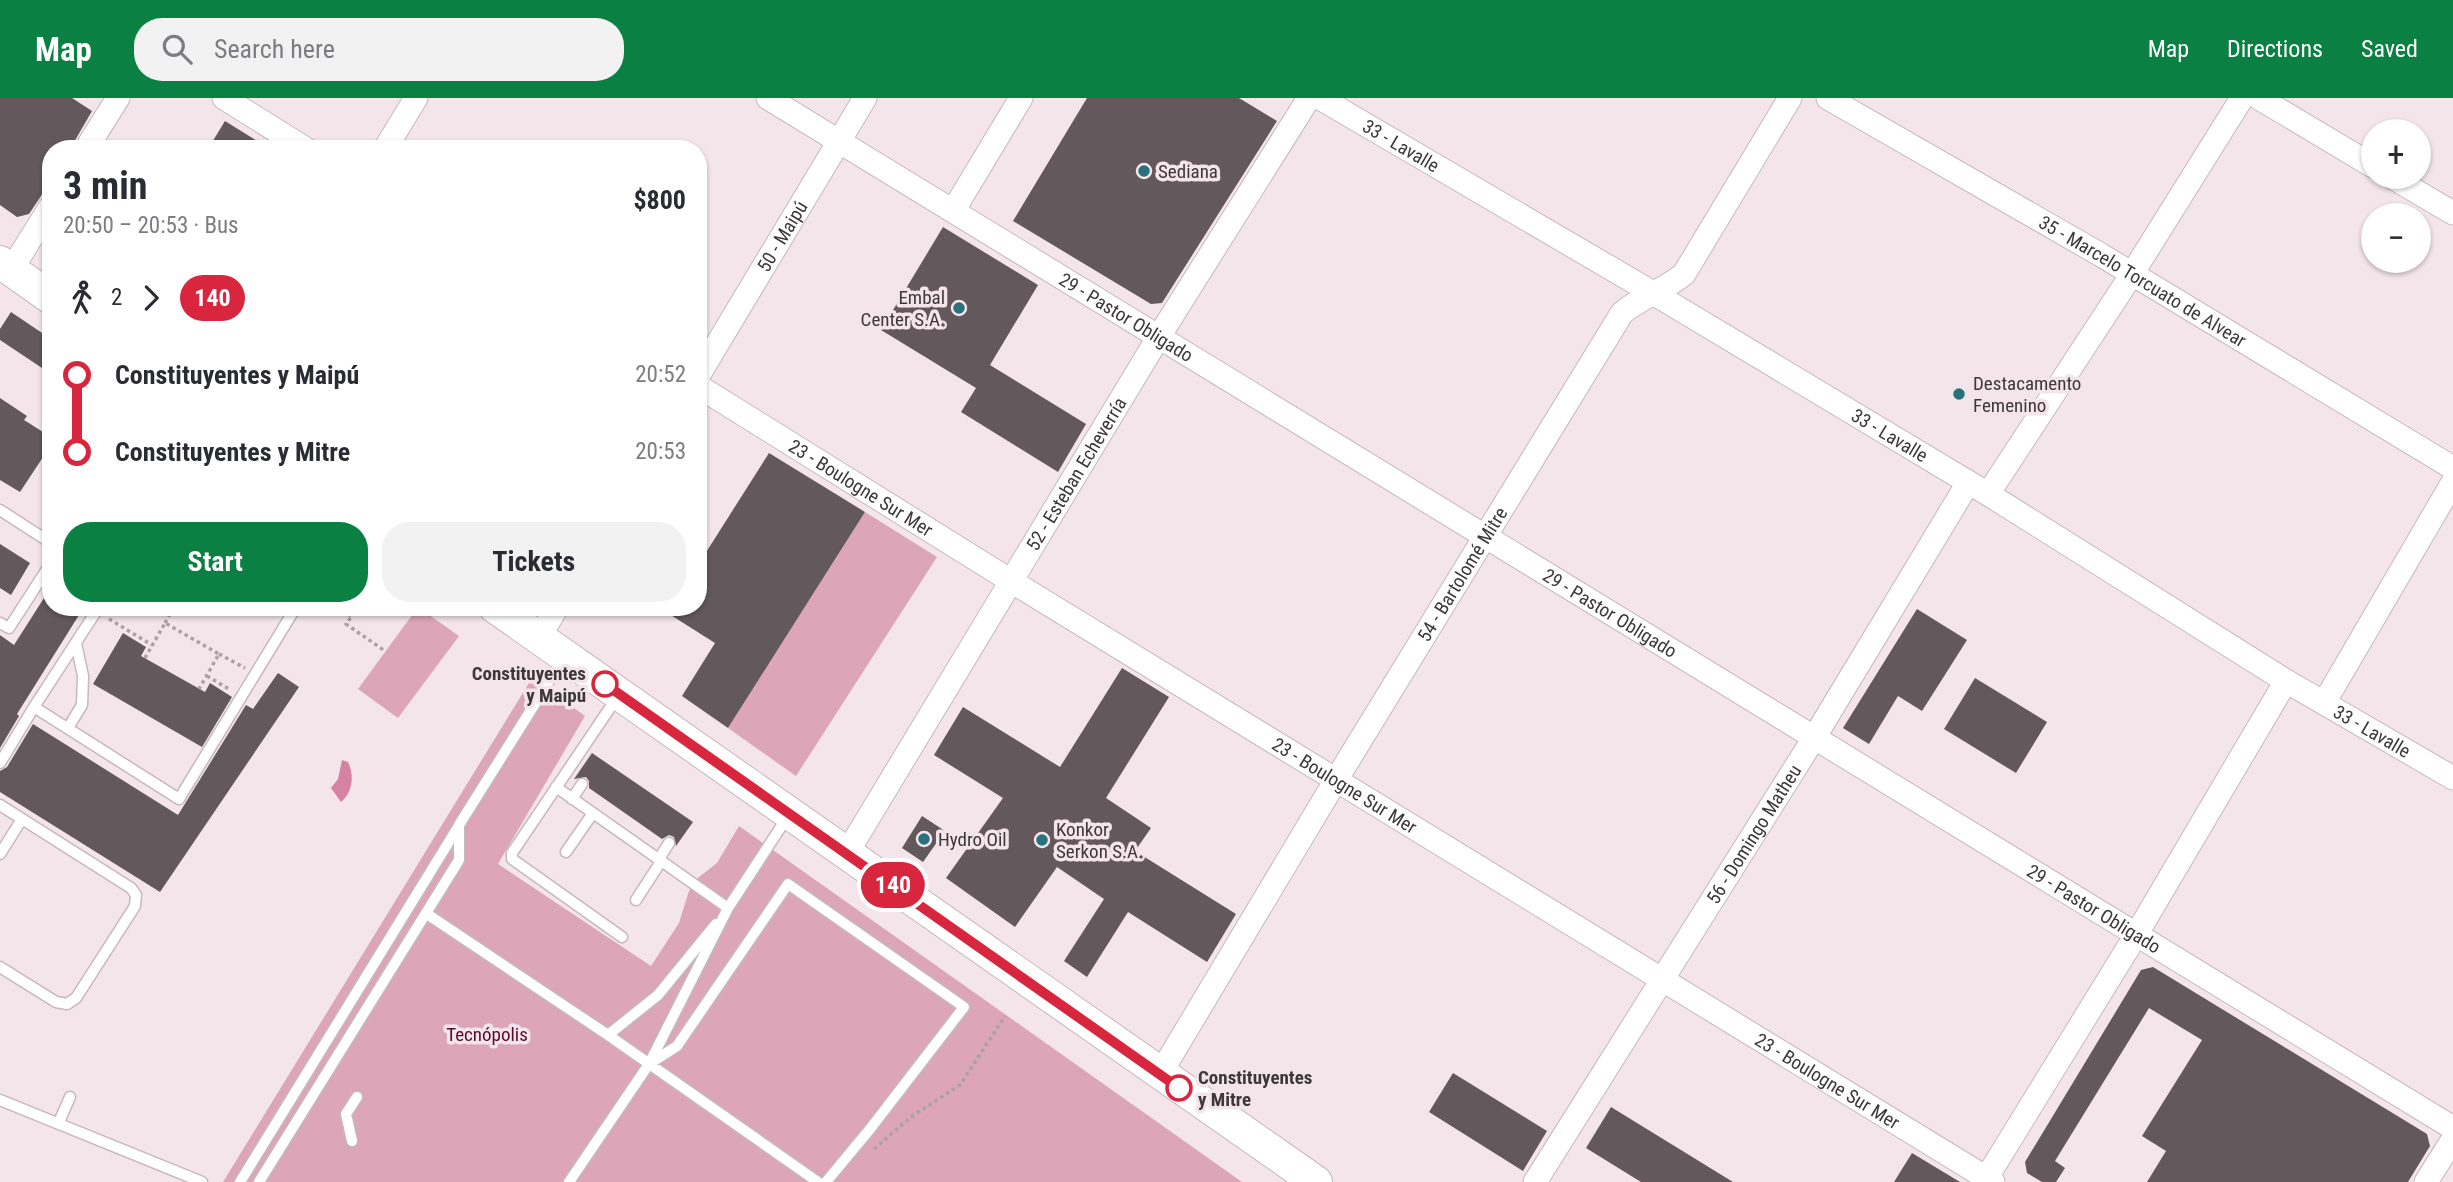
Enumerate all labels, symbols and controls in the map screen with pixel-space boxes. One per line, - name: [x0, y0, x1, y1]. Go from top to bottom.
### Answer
- search box: [134, 18, 624, 81]
- text: Map: [35, 30, 92, 69]
- icon: search: [158, 30, 196, 68]
- text: Search here: [214, 34, 335, 64]
- text: Map: [2148, 35, 2189, 63]
- text: Directions: [2227, 35, 2323, 63]
- text: Saved: [2361, 35, 2418, 63]
- street label: 33 - Lavalle: [1358, 115, 1443, 177]
- map controls: [2361, 119, 2431, 273]
- button: +: [2361, 119, 2431, 189]
- place label: Sediana: [1158, 160, 1218, 183]
- marker: Sediana: [1136, 163, 1152, 179]
- text: 3 min: [63, 164, 147, 208]
- text: $800: [633, 185, 686, 215]
- street label: 50 - Maipú: [752, 197, 812, 276]
- button: −: [2361, 203, 2431, 273]
- street label: 35 - Marcelo Torcuato de Alvear: [2035, 211, 2250, 352]
- text: 20:50 – 20:53 · Bus: [63, 212, 239, 239]
- street label: 29 - Pastor Obligado: [1055, 268, 1197, 367]
- icon: walk: [63, 279, 101, 317]
- icon: forward: [132, 279, 170, 317]
- text: 2: [111, 284, 122, 311]
- text: 140: [194, 284, 231, 312]
- place label: Embal Center S.A.: [861, 286, 945, 331]
- marker: Embal Center S.A.: [951, 300, 967, 316]
- text: Constituyentes y Maipú: [115, 360, 359, 390]
- text: 20:52: [635, 361, 686, 388]
- place label: Destacamento Femenino: [1973, 372, 2081, 417]
- marker: Destacamento Femenino: [1951, 386, 1967, 402]
- street label: 52 - Esteban Echeverría: [1021, 393, 1132, 555]
- street label: 33 - Lavalle: [1847, 404, 1932, 467]
- street label: 23 - Boulogne Sur Mer: [784, 434, 937, 542]
- text: Constituyentes y Mitre: [115, 437, 350, 467]
- text: 20:53: [635, 438, 686, 465]
- street label: 54 - Bartolomé Mitre: [1413, 503, 1512, 646]
- button: Start: [63, 522, 368, 602]
- button: Tickets: [382, 522, 686, 602]
- street label: 29 - Pastor Obligado: [1539, 564, 1681, 663]
- place label: Constituyentes y Maipú: [472, 662, 586, 707]
- marker: Constituyentes y Maipú: [592, 671, 618, 697]
- street label: 33 - Lavalle: [2329, 700, 2415, 763]
- street label: 23 - Boulogne Sur Mer: [1268, 733, 1421, 839]
- street label: 56 - Domingo Matheu: [1702, 760, 1806, 908]
- place label: Konkor Serkon S.A.: [1056, 818, 1143, 863]
- place label: Hydro Oil: [938, 828, 1007, 851]
- marker: Hydro Oil: [916, 831, 932, 847]
- marker: Konkor Serkon S.A.: [1034, 832, 1050, 848]
- street label: 29 - Pastor Obligado: [2023, 859, 2165, 959]
- line badge: 140: [853, 862, 933, 908]
- text: 140: [875, 871, 911, 899]
- park label: Tecnópolis: [446, 1023, 528, 1046]
- street label: 23 - Boulogne Sur Mer: [1751, 1028, 1904, 1134]
- place label: Constituyentes y Mitre: [1198, 1066, 1312, 1111]
- marker: Constituyentes y Mitre: [1166, 1075, 1192, 1101]

